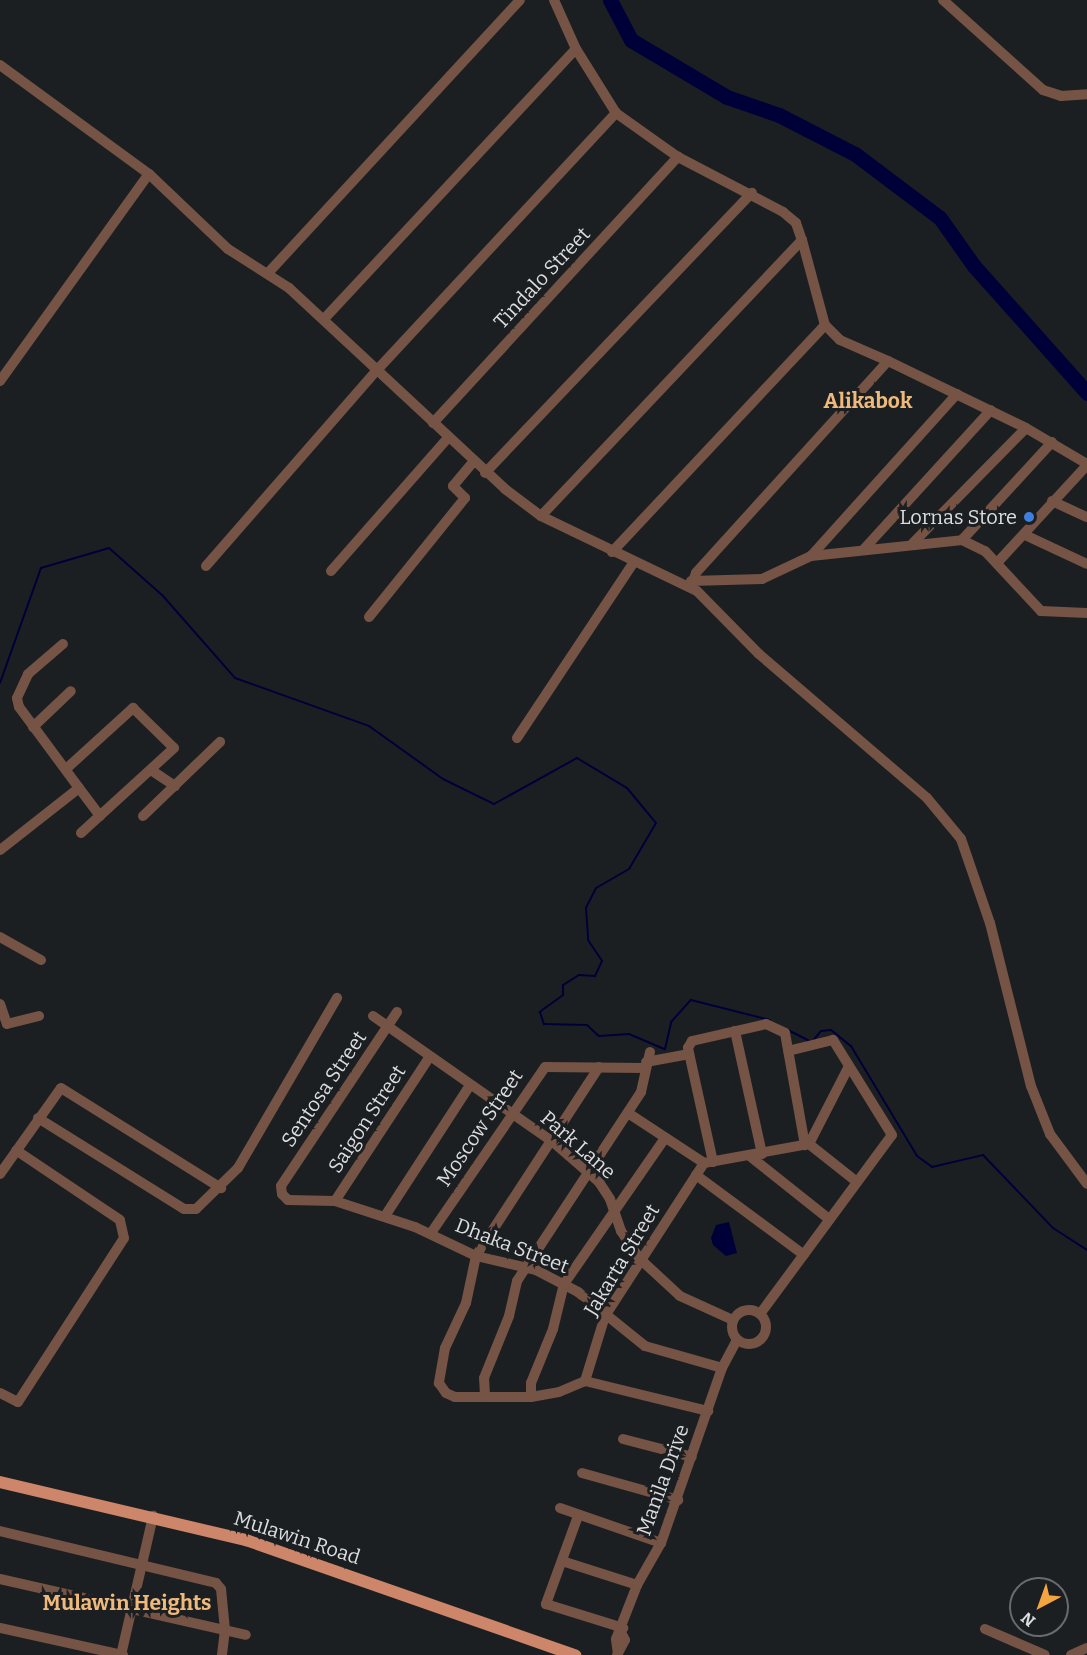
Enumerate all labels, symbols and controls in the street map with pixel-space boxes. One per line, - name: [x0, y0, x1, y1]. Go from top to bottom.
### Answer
- street label: Tindalo Street: [489, 222, 595, 334]
- district label: Alikabok: [824, 388, 912, 414]
- place label: Lornas Store: [899, 505, 1017, 529]
- marker: Lornas Store: [1022, 510, 1036, 524]
- street label: Sentosa Street: [276, 1026, 372, 1152]
- street label: Saigon Street: [323, 1060, 411, 1178]
- street label: Moscow Street: [432, 1065, 528, 1191]
- street label: Park Lane: [536, 1106, 620, 1184]
- street label: Jakarta Street: [579, 1200, 665, 1320]
- street label: Dhaka Street: [452, 1213, 572, 1279]
- street label: Manila Drive: [632, 1421, 694, 1539]
- street label: Mulawin Road: [231, 1506, 363, 1570]
- north arrow: [1009, 1577, 1069, 1637]
- district label: Mulawin Heights: [43, 1590, 211, 1616]
- text: N: [1017, 1608, 1039, 1631]

